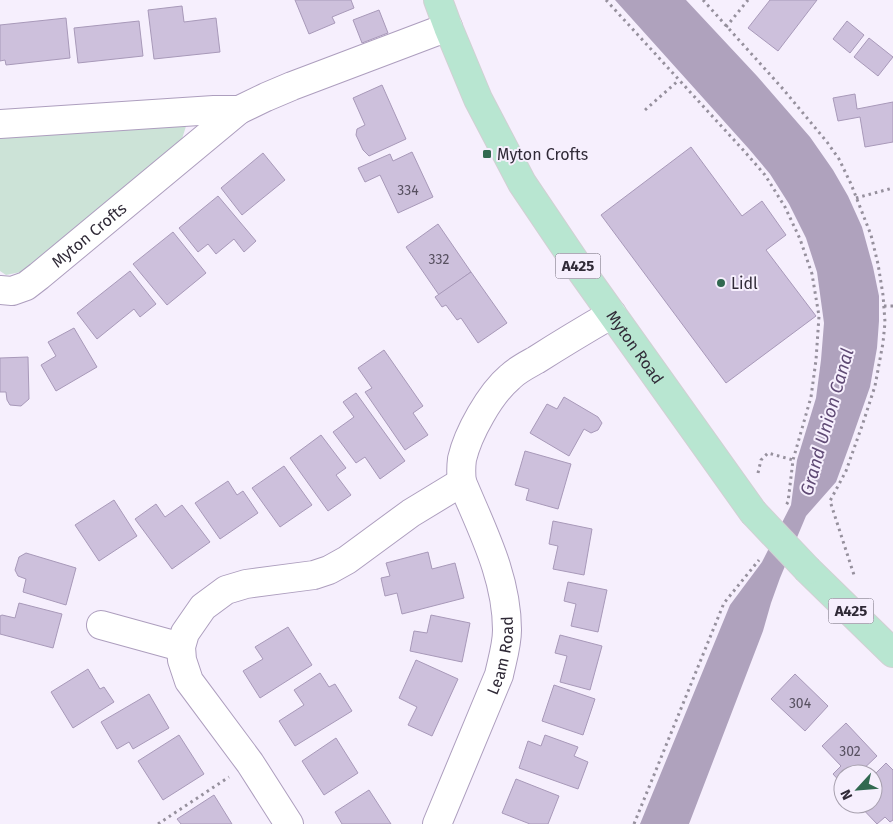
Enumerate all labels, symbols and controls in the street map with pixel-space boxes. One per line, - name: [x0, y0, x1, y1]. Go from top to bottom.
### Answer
- place label: Myton Crofts: [497, 145, 588, 164]
- marker: Myton Crofts: [481, 148, 493, 160]
- house number: 334: [397, 182, 419, 199]
- street label: Myton Crofts: [48, 199, 130, 272]
- house number: 332: [429, 251, 449, 268]
- road number: A425: [556, 254, 600, 278]
- place label: Lidl: [731, 274, 758, 293]
- marker: Lidl: [715, 277, 727, 289]
- street label: Myton Road: [602, 307, 668, 388]
- water label: Grand Union Canal: [795, 346, 859, 498]
- road number: A425: [828, 598, 874, 624]
- street label: Leam Road: [483, 616, 517, 698]
- house number: 304: [789, 695, 812, 712]
- house number: 302: [839, 743, 861, 760]
- north arrow: [833, 764, 883, 814]
- text: N: [837, 787, 856, 802]

